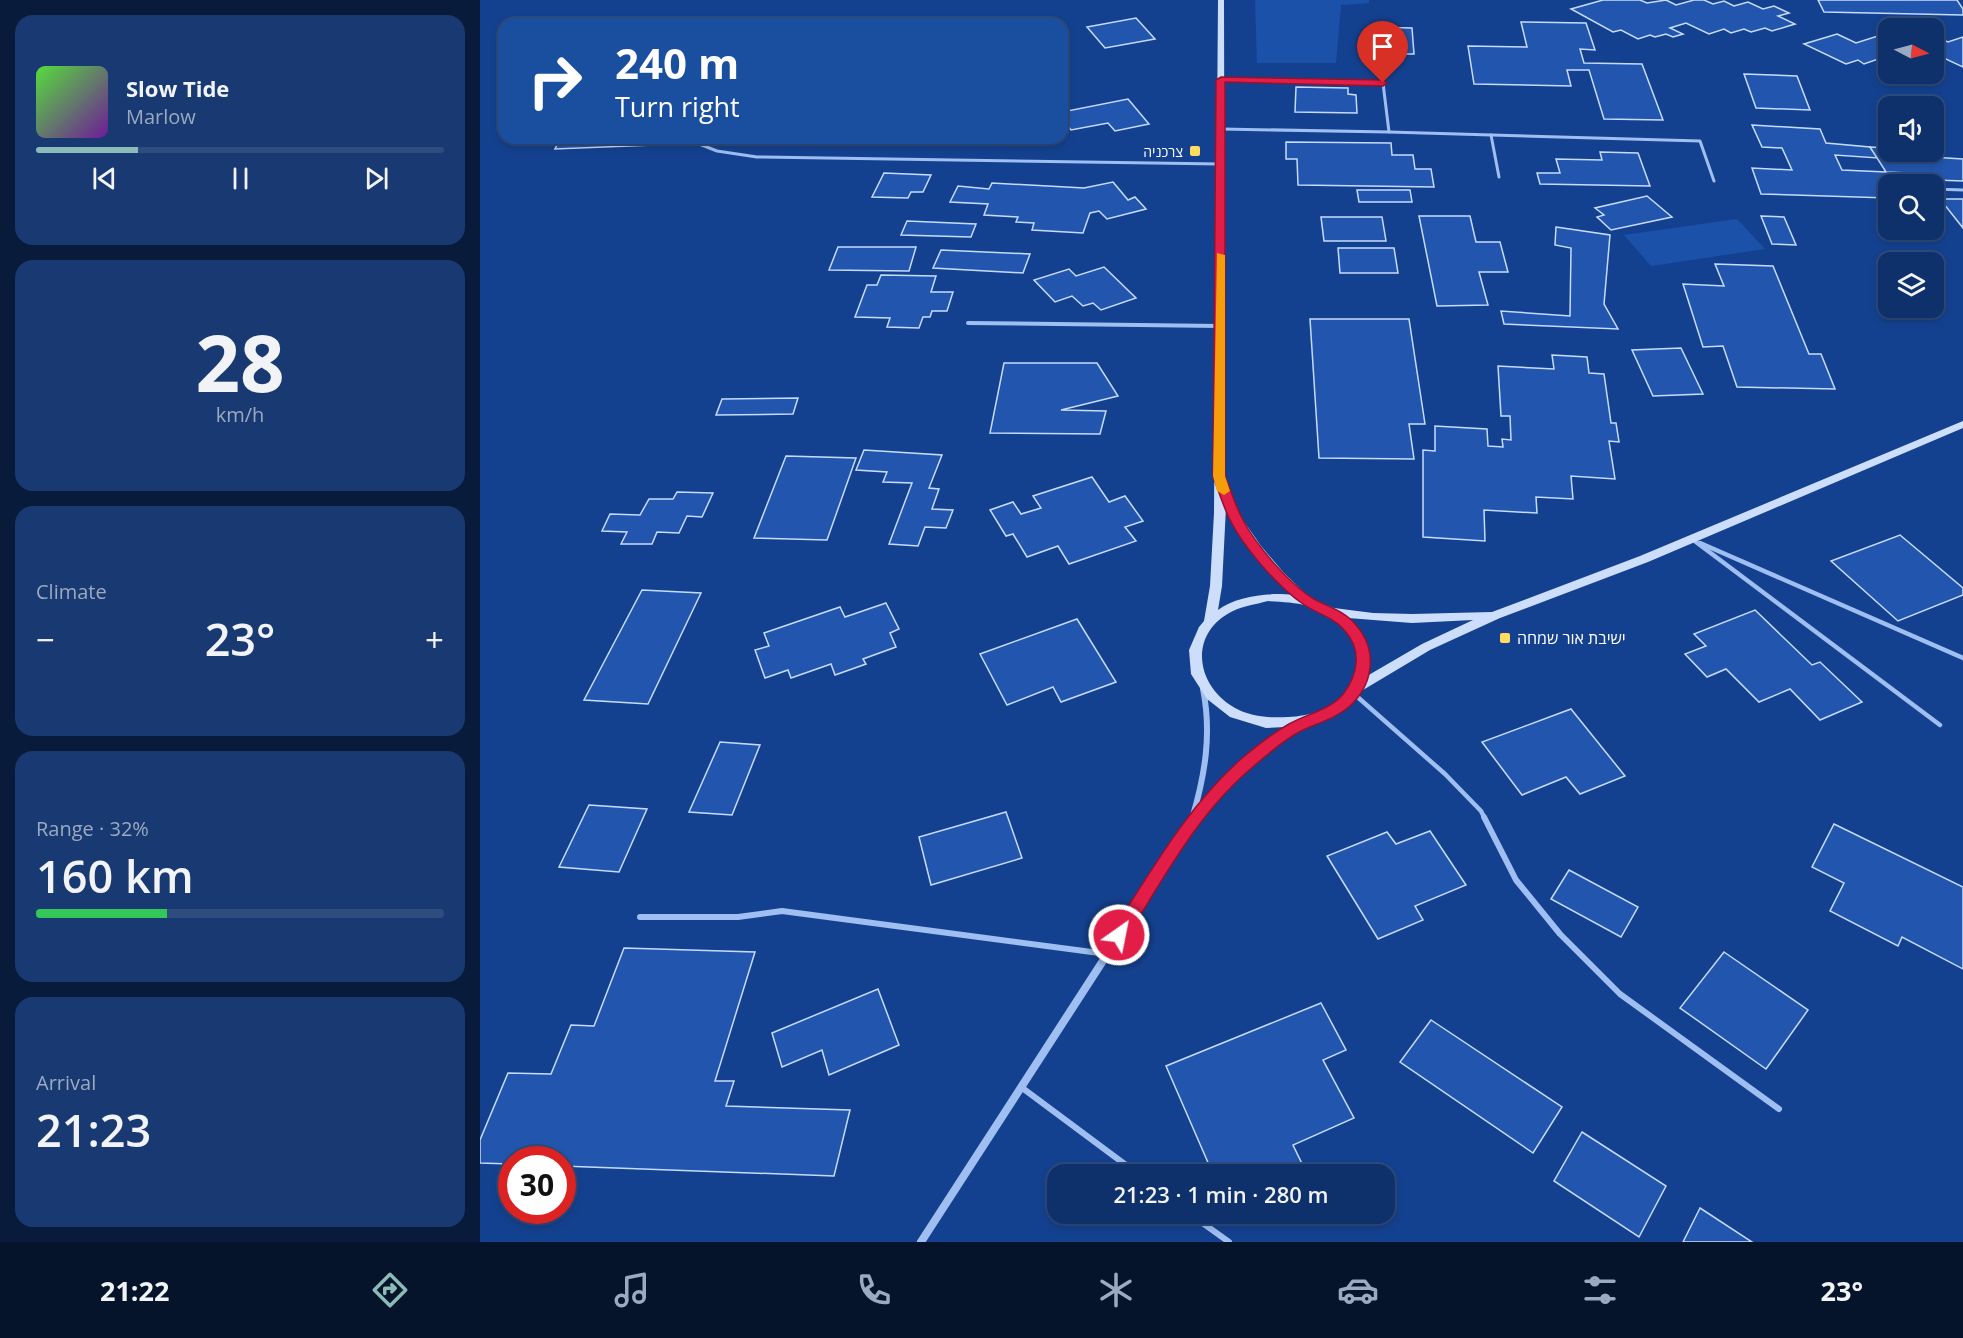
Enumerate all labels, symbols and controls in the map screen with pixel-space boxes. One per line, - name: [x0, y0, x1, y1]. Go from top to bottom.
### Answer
- north arrow: [1878, 18, 1944, 84]
- map controls: [1878, 18, 1944, 318]
- pin: [1357, 21, 1408, 83]
- icon: arrive: [1366, 30, 1399, 63]
- text: 240 m: [615, 34, 739, 91]
- icon: right: [516, 42, 594, 120]
- text: Slow Tide: [126, 73, 229, 103]
- text: Turn right: [615, 88, 740, 125]
- button: sound: [1878, 96, 1944, 162]
- text: Marlow: [126, 103, 196, 130]
- place label: צרכניה: [1143, 142, 1183, 161]
- marker: צרכניה: [1188, 144, 1202, 158]
- icon: previous: [88, 162, 121, 195]
- icon: pause: [224, 162, 257, 195]
- icon: next: [360, 162, 393, 195]
- button: search: [1878, 174, 1944, 240]
- button: layers: [1878, 252, 1944, 318]
- text: 28: [195, 309, 285, 415]
- text: km/h: [216, 401, 264, 428]
- text: Climate: [36, 578, 107, 605]
- text: 23°: [205, 608, 275, 669]
- text: −: [36, 617, 55, 662]
- text: +: [425, 617, 444, 662]
- place label: ישיבת אור שמחה: [1517, 627, 1626, 649]
- marker: ישיבת אור שמחה: [1498, 631, 1512, 645]
- text: Range · 32%: [36, 815, 149, 842]
- text: 160 km: [36, 845, 194, 906]
- position arrow: [1087, 903, 1151, 967]
- text: Arrival: [36, 1069, 96, 1096]
- text: 21:23: [36, 1099, 151, 1160]
- speed limit sign: 30: [498, 1146, 576, 1224]
- text: 21:23 · 1 min · 280 m: [1113, 1179, 1329, 1209]
- icon: directions: [369, 1269, 411, 1311]
- icon: music: [611, 1269, 653, 1311]
- icon: phone: [853, 1269, 895, 1311]
- icon: climate: [1095, 1269, 1137, 1311]
- icon: car: [1337, 1269, 1379, 1311]
- icon: filters: [1579, 1269, 1621, 1311]
- text: 21:22: [100, 1272, 169, 1309]
- text: 23°: [1821, 1272, 1863, 1309]

